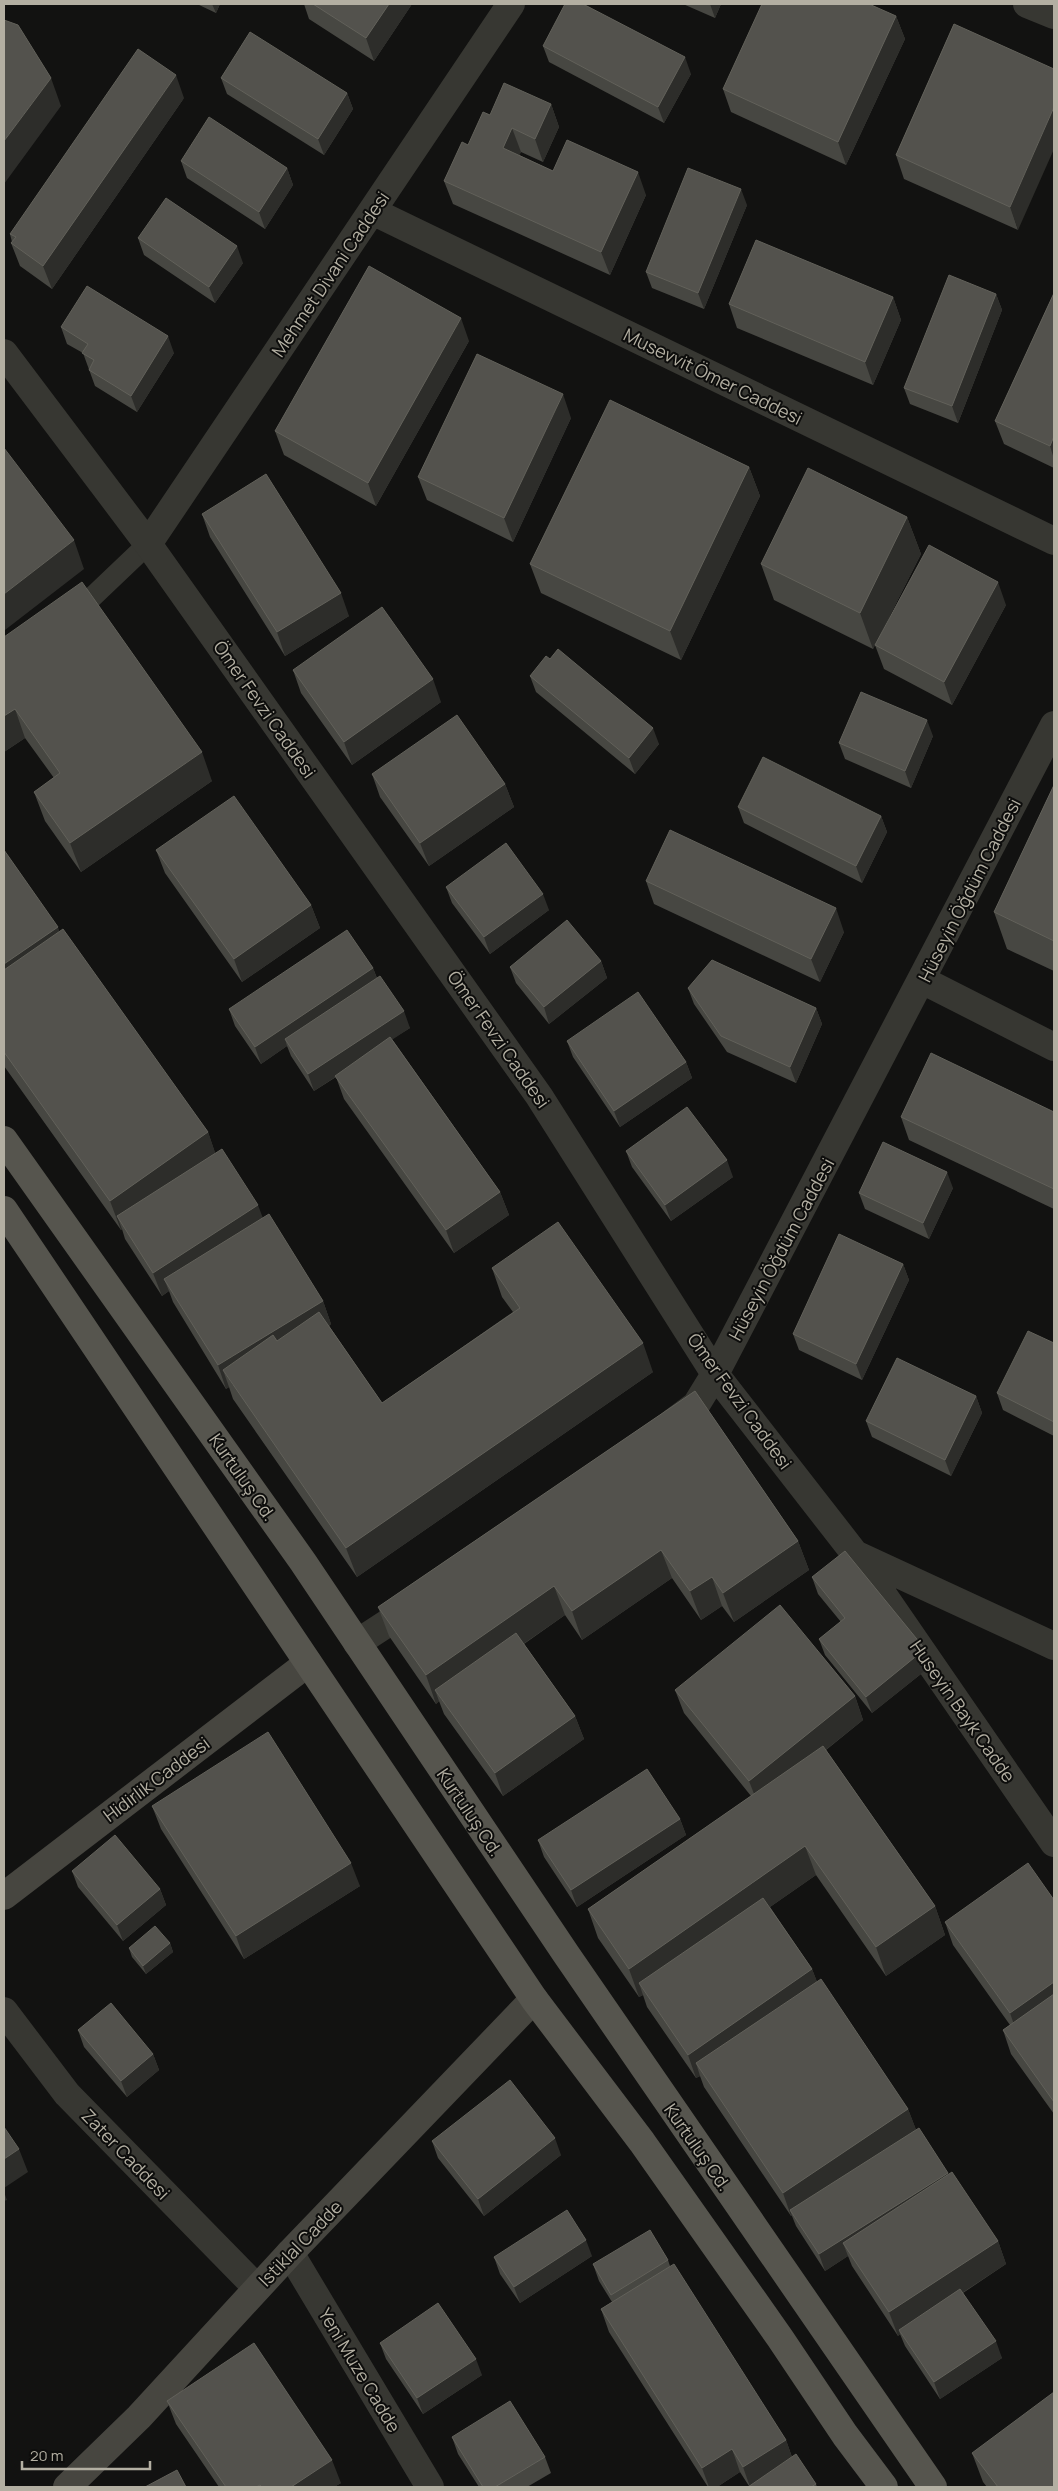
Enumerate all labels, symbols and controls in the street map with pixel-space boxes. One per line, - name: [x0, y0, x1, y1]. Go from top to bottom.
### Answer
- street label: Mehmet Divani Caddesi: [266, 187, 394, 361]
- street label: Musevvit Ömer Caddesi: [620, 322, 806, 430]
- street label: Ömer Fevzi Caddesi: [209, 635, 321, 783]
- street label: Hüseyin Öğdüm Caddesi: [912, 794, 1026, 986]
- street label: Ömer Fevzi Caddesi: [443, 965, 555, 1113]
- street label: Hüseyin Öğdüm Caddesi: [723, 1154, 839, 1344]
- street label: Ömer Fevzi Caddesi: [682, 1328, 798, 1474]
- street label: Kurtuluş Cd.: [204, 1429, 282, 1525]
- street label: Huseyin Bayk Cadde: [905, 1635, 1021, 1787]
- street label: Hidirlik Caddesi: [98, 1731, 214, 1827]
- street label: Kurtuluş Cd.: [432, 1763, 508, 1861]
- street label: Kurtuluş Cd.: [659, 2099, 737, 2195]
- street label: Zater Caddesi: [77, 2104, 175, 2204]
- street label: Istiklal Cadde: [253, 2195, 347, 2291]
- street label: Yeni Muze Cadde: [313, 2303, 407, 2437]
- scale bar: [22, 2438, 150, 2470]
- text: 20 m: [30, 2445, 63, 2466]

